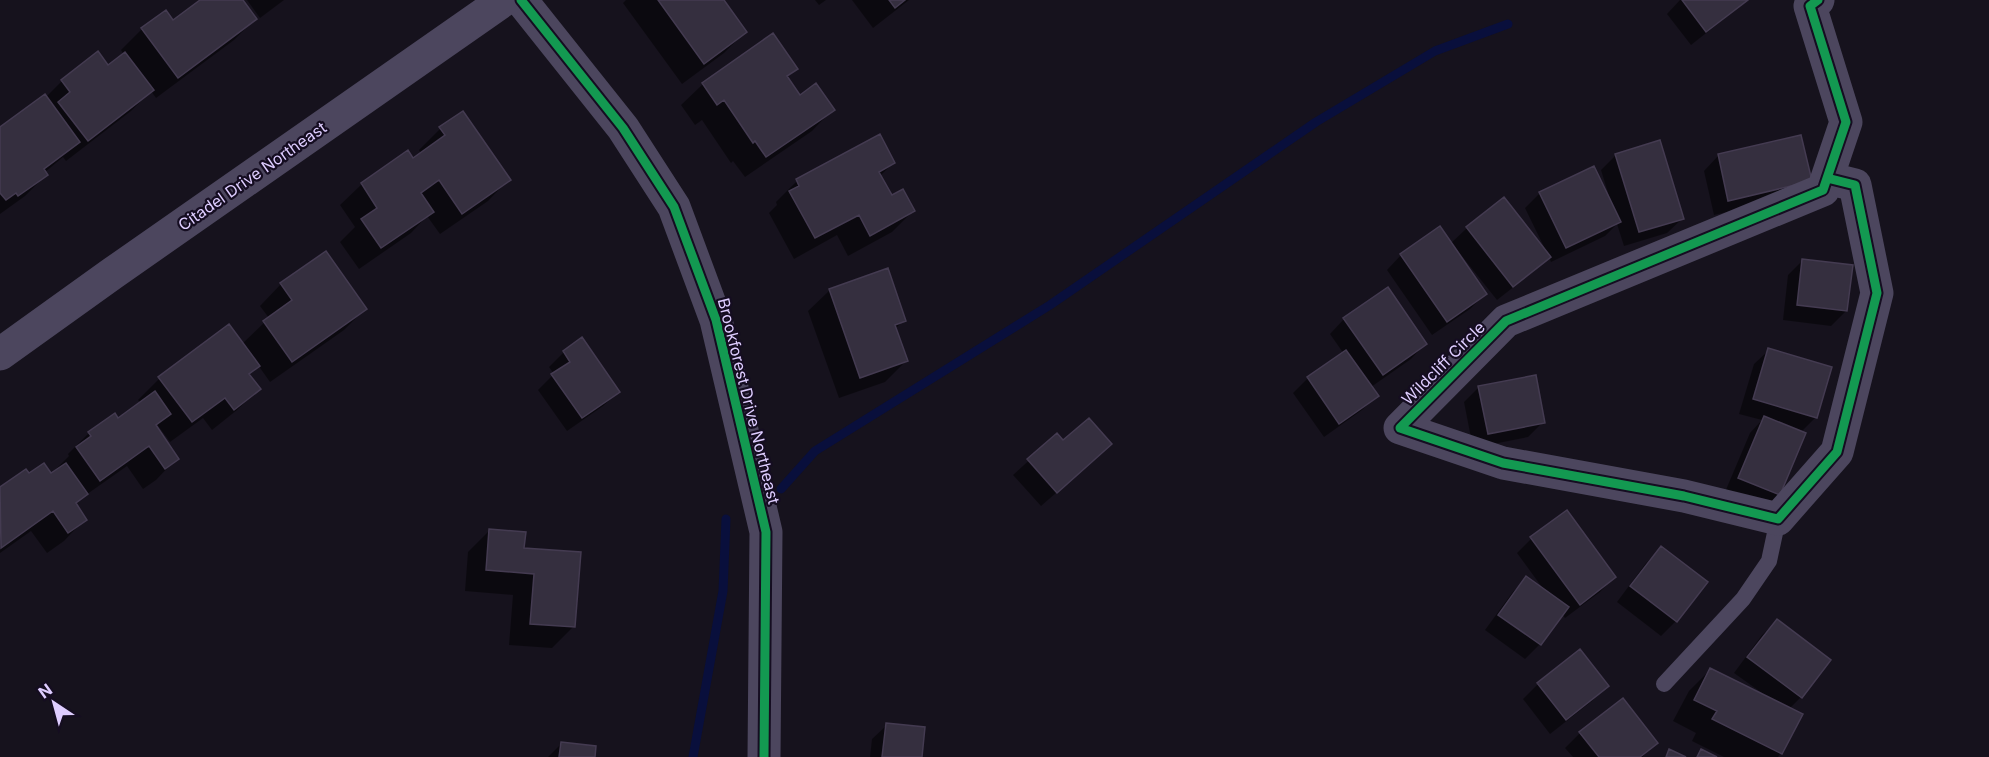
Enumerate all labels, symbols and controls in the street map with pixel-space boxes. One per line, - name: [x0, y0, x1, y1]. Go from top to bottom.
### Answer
- street label: Citadel Drive Northeast: [174, 117, 330, 235]
- street label: Brookforest Drive Northeast: [714, 296, 784, 506]
- street label: Wildcliff Circle: [1397, 317, 1489, 409]
- north arrow: [24, 673, 84, 733]
- text: N: [34, 679, 56, 703]

